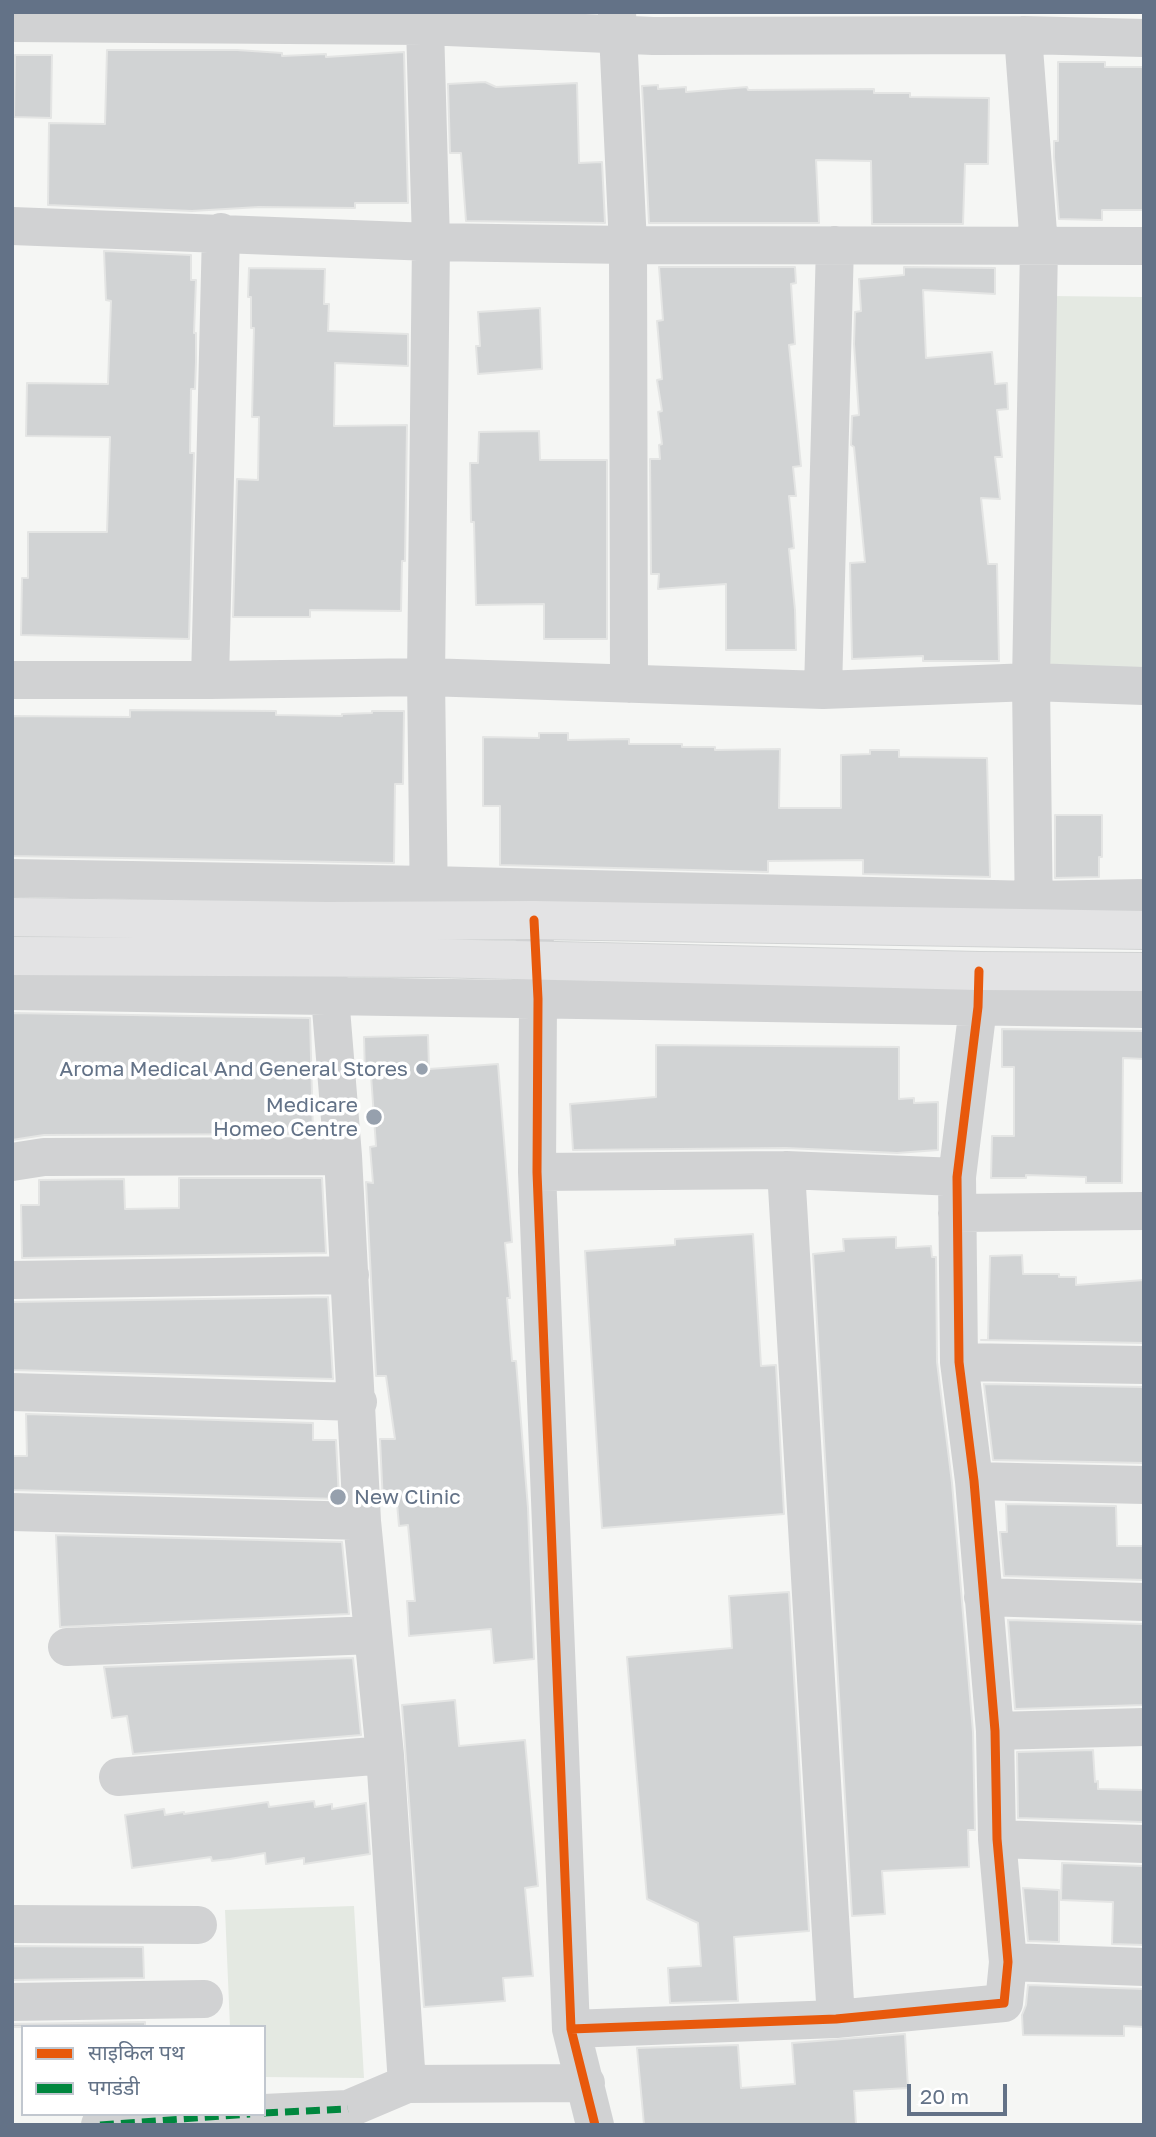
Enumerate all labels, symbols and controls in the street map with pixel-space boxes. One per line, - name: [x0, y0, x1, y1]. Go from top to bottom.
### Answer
- place label: Aroma Medical And General Stores: [59, 1056, 408, 1082]
- marker: Aroma Medical And General Stores: [414, 1061, 430, 1077]
- place label: Medicare Homeo Centre: [213, 1092, 358, 1142]
- marker: Medicare Homeo Centre: [364, 1107, 384, 1127]
- place label: New Clinic: [354, 1484, 461, 1510]
- marker: New Clinic: [328, 1487, 348, 1507]
- legend: [21, 2025, 266, 2116]
- text: साइकिल पथ: [88, 2039, 184, 2065]
- scale bar: [911, 2070, 1011, 2114]
- text: पगडंडी: [88, 2074, 140, 2100]
- text: 20 m: [920, 2083, 969, 2109]

